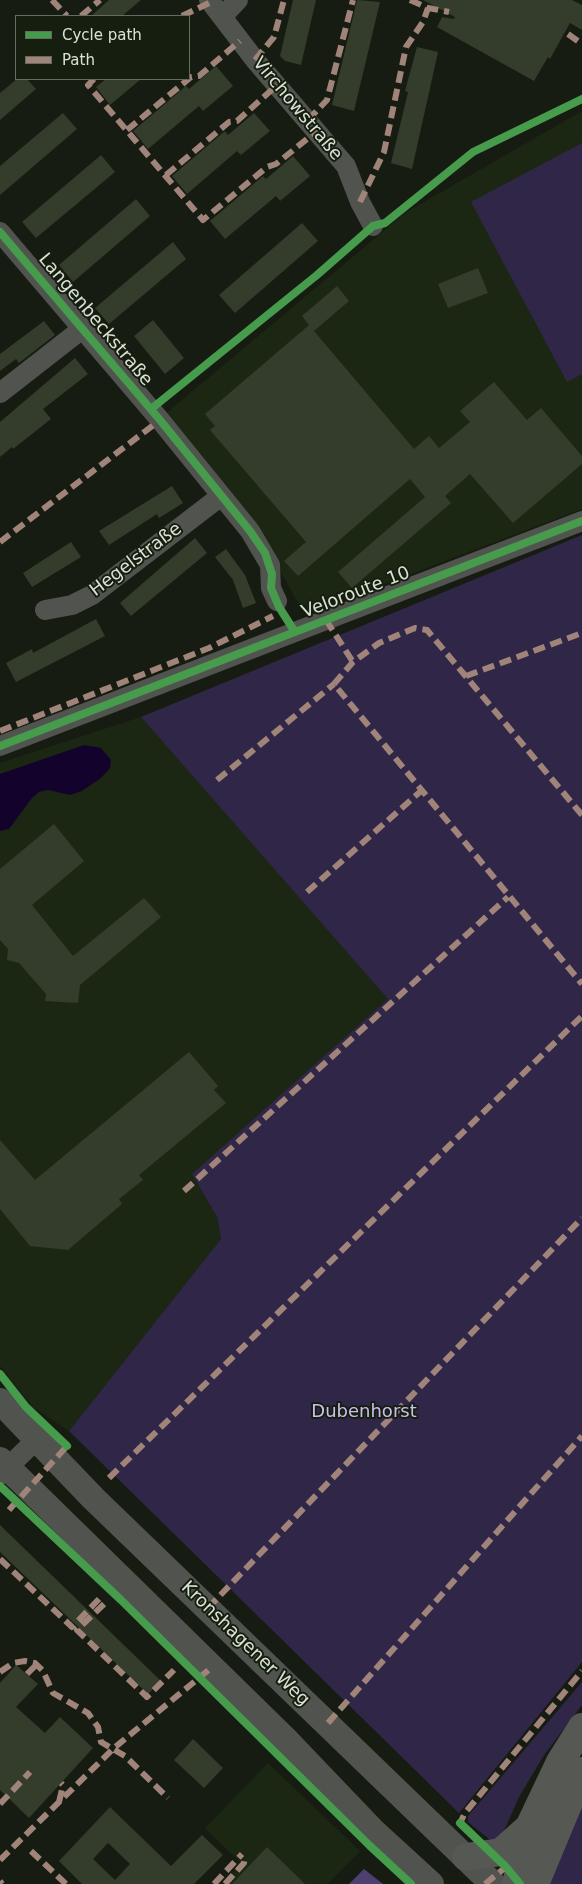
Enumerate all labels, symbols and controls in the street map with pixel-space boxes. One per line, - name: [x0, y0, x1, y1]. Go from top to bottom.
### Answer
- legend: [15, 15, 190, 80]
- text: Cycle path: [62, 26, 142, 44]
- text: Path: [62, 51, 95, 69]
- street label: Virchowstraße: [248, 53, 346, 165]
- street label: Langenbeckstraße: [33, 249, 157, 391]
- street label: Hegelstraße: [86, 518, 186, 602]
- street label: Veloroute 10: [299, 562, 413, 624]
- park label: Dubenhorst: [311, 1401, 417, 1423]
- street label: Kronshagener Weg: [176, 1577, 314, 1711]

